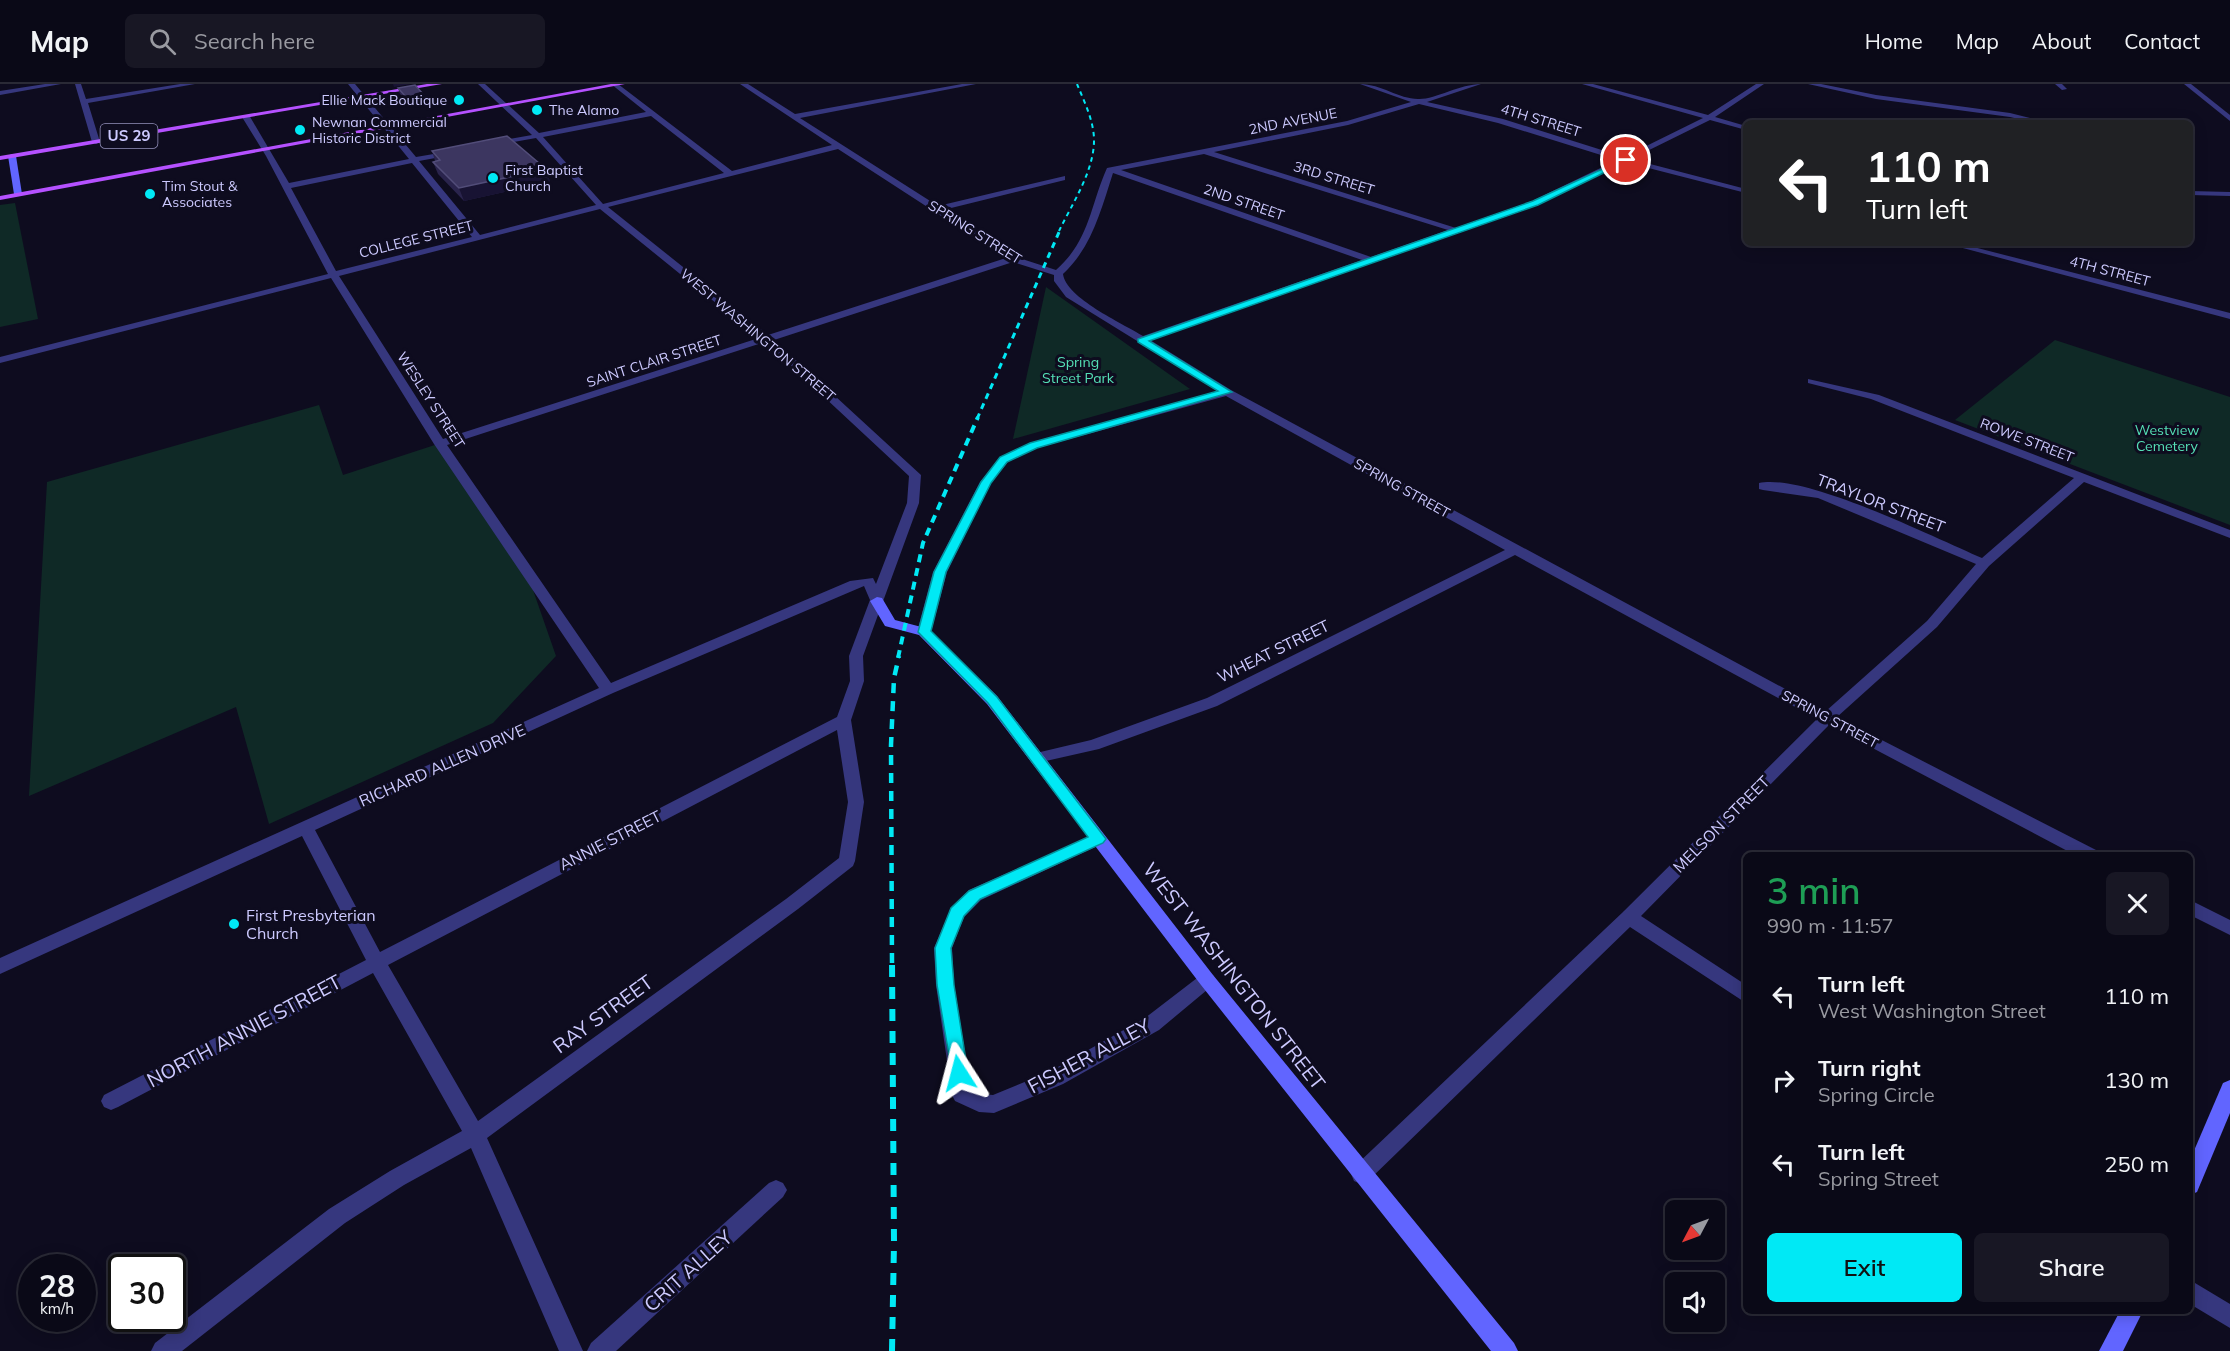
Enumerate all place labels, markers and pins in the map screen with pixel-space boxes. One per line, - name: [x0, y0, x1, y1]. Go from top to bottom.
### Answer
- place label: Ellie Mack Boutique: [321, 91, 447, 109]
- marker: Ellie Mack Boutique: [452, 93, 466, 107]
- place label: The Alamo: [549, 101, 619, 119]
- marker: The Alamo: [530, 103, 544, 117]
- place label: Newnan Commercial Historic District: [312, 113, 447, 147]
- marker: Newnan Commercial Historic District: [293, 123, 307, 137]
- pin: [1600, 134, 1651, 185]
- place label: First Baptist Church: [505, 161, 583, 195]
- marker: First Baptist Church: [486, 171, 500, 185]
- place label: Tim Stout & Associates: [162, 177, 238, 211]
- marker: Tim Stout & Associates: [143, 187, 157, 201]
- place label: First Presbyterian Church: [246, 905, 376, 943]
- marker: First Presbyterian Church: [227, 917, 241, 931]

